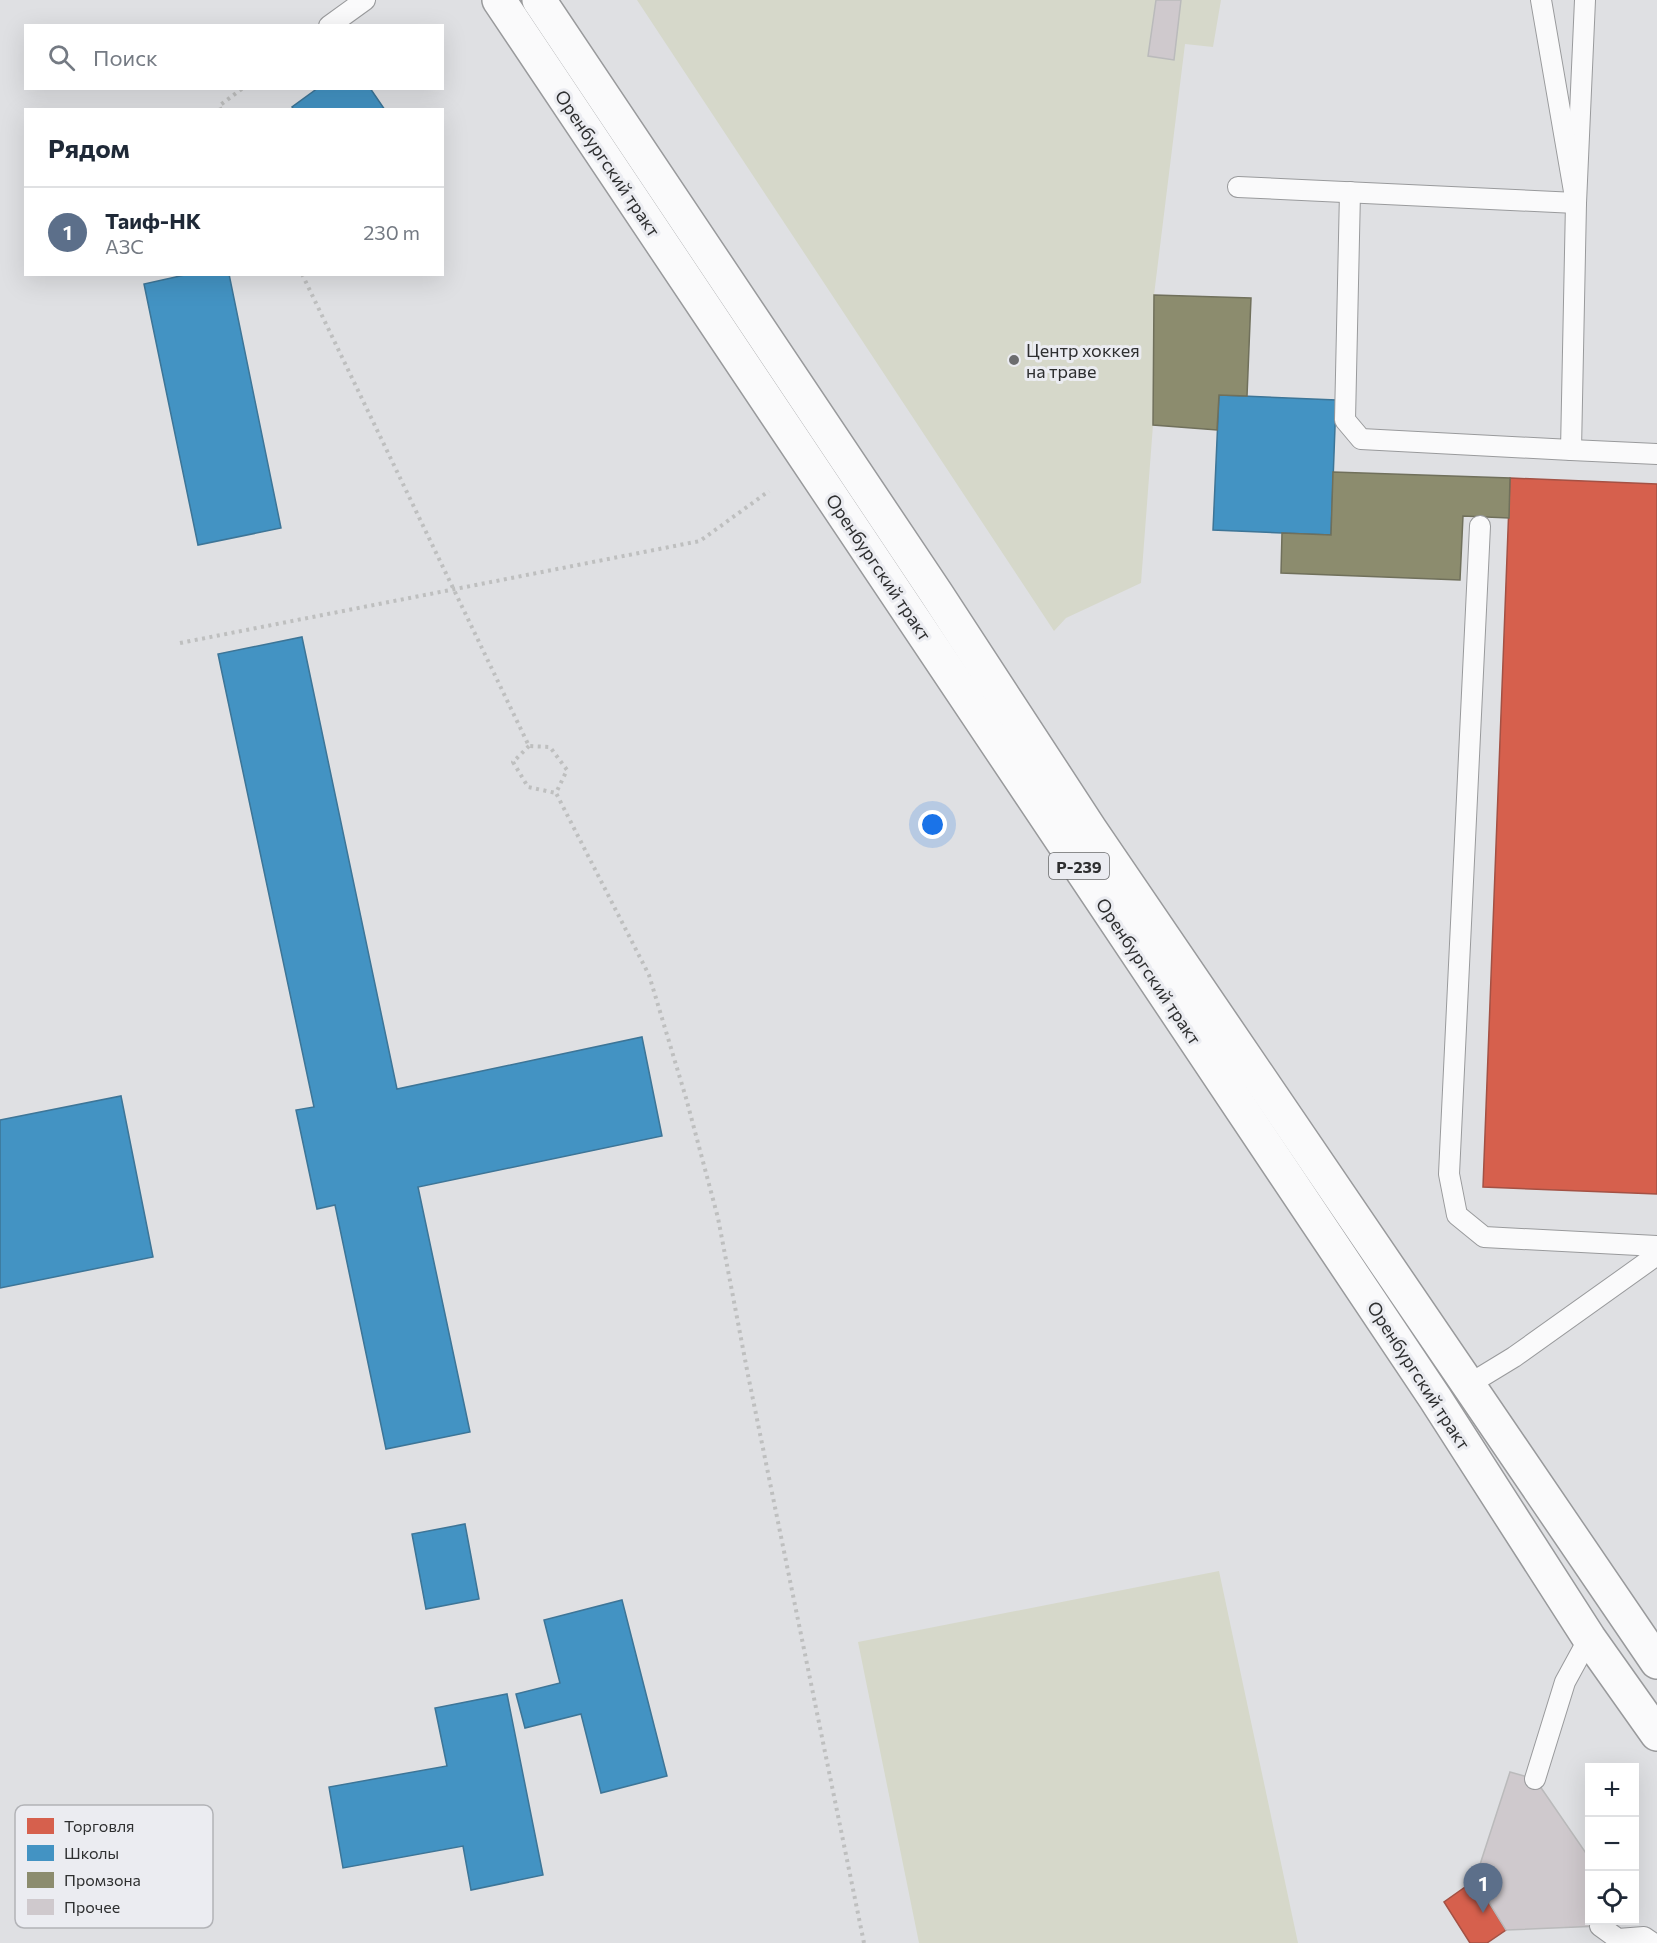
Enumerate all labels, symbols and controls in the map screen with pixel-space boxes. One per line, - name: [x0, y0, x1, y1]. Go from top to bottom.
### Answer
- search box: [24, 24, 444, 90]
- icon: search: [45, 41, 78, 74]
- text: Поиск: [93, 44, 158, 71]
- street label: Оренбургский тракт: [551, 85, 666, 241]
- text: Рядом: [48, 132, 130, 163]
- text: Таиф-НК: [105, 207, 201, 234]
- text: 1: [63, 220, 72, 244]
- text: 230 m: [363, 220, 420, 244]
- text: АЗС: [105, 234, 144, 258]
- place label: Центр хоккея на траве: [1026, 339, 1140, 382]
- marker: Центр хоккея на траве: [1007, 353, 1021, 367]
- street label: Оренбургский тракт: [822, 489, 937, 645]
- your location: [918, 810, 947, 839]
- road number: Р-239: [1049, 853, 1109, 879]
- street label: Оренбургский тракт: [1092, 893, 1207, 1049]
- street label: Оренбургский тракт: [1363, 1297, 1475, 1454]
- map controls: [1585, 1763, 1639, 1925]
- button: +: [1585, 1763, 1639, 1817]
- legend: [15, 1805, 213, 1928]
- text: Торговля: [64, 1816, 135, 1835]
- button: −: [1585, 1817, 1639, 1871]
- text: Школы: [64, 1843, 119, 1862]
- pin: 1: [1464, 1864, 1502, 1913]
- text: Промзона: [64, 1870, 141, 1889]
- button: locate: [1585, 1871, 1639, 1925]
- text: Прочее: [64, 1897, 120, 1916]

